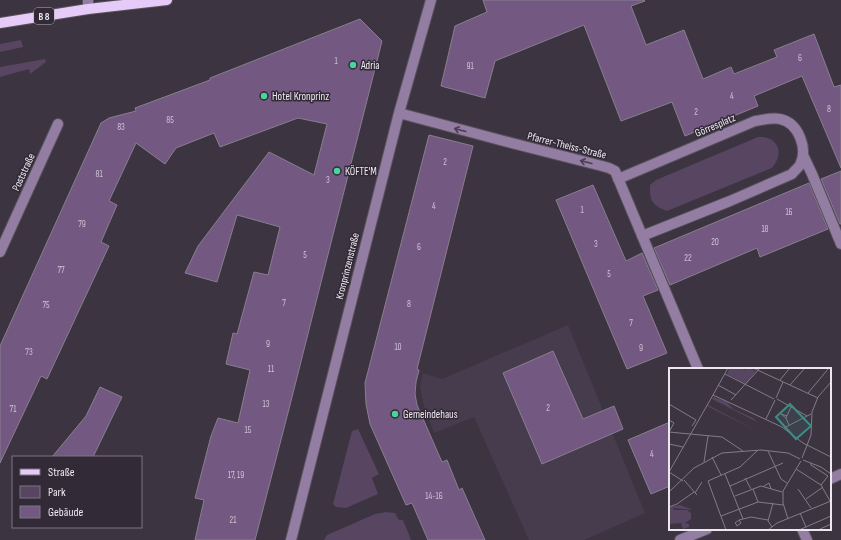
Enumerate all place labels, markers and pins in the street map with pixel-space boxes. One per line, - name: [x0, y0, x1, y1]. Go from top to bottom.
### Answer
- place label: Adria: [360, 59, 380, 72]
- marker: Adria: [348, 60, 358, 70]
- place label: Hotel Kronprinz: [272, 90, 329, 103]
- marker: Hotel Kronprinz: [259, 91, 269, 101]
- place label: KÖFTE'M: [345, 165, 377, 178]
- marker: KÖFTE'M: [332, 166, 342, 176]
- place label: Gemeindehaus: [403, 408, 458, 421]
- marker: Gemeindehaus: [390, 409, 400, 419]

